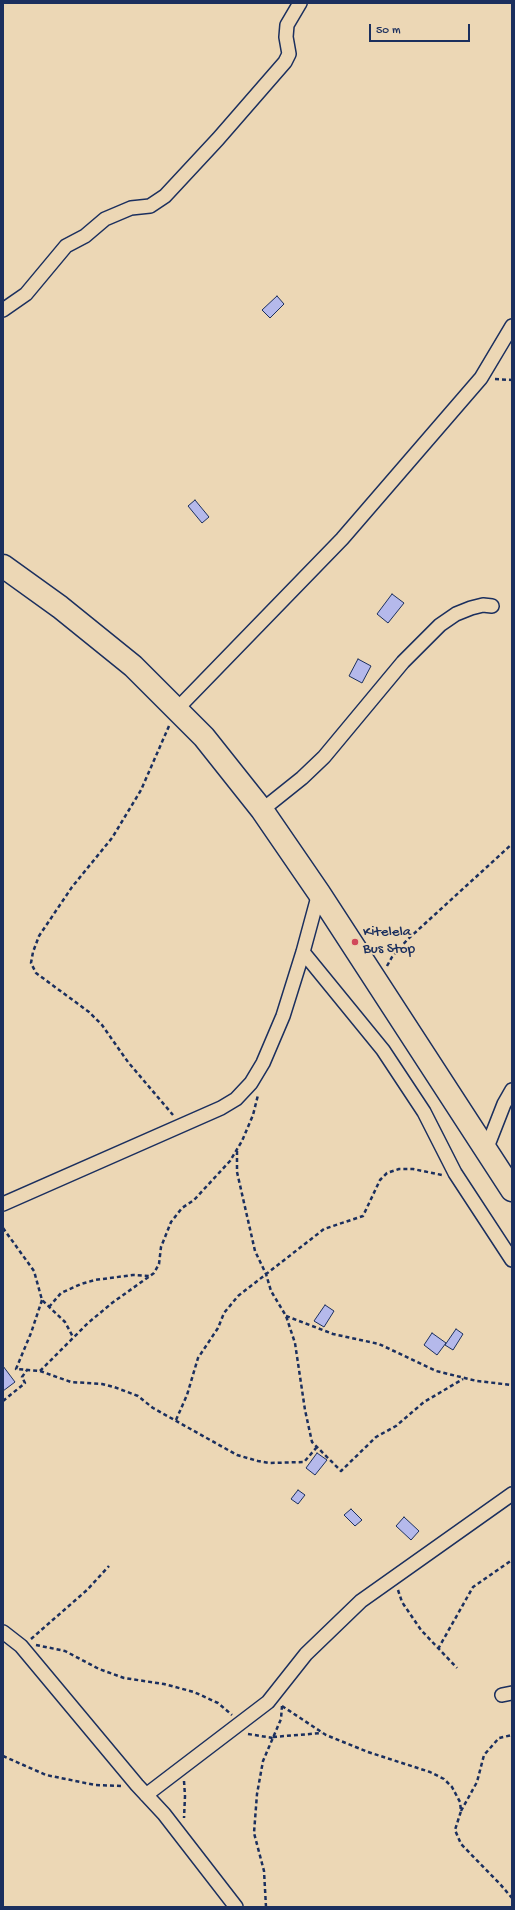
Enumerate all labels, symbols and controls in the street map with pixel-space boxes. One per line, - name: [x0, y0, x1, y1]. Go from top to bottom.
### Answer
- scale bar: [371, 16, 472, 42]
- text: 50 m: [376, 24, 401, 38]
- place label: Kitelela Bus Stop: [363, 924, 415, 959]
- marker: Kitelela Bus Stop: [350, 937, 360, 947]

